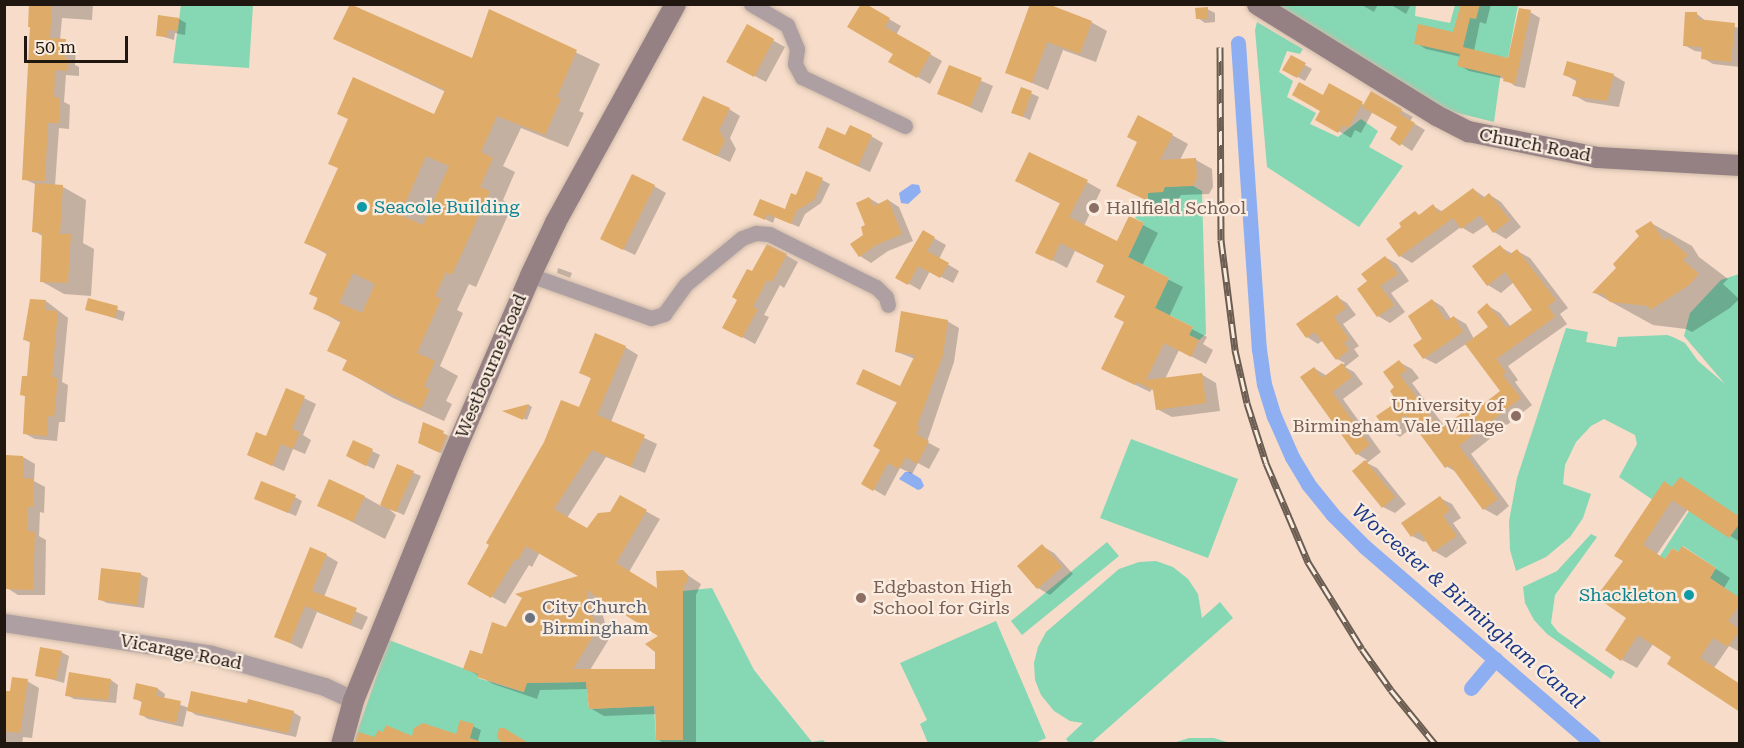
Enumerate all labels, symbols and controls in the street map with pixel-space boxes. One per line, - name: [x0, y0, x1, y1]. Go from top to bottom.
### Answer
- scale bar: [27, 24, 130, 62]
- text: 50 m: [35, 36, 76, 57]
- street label: Church Road: [1477, 124, 1593, 166]
- place label: Seacole Building: [374, 196, 519, 218]
- place label: Hallfield School: [1106, 197, 1246, 219]
- marker: Seacole Building: [355, 200, 369, 214]
- marker: Hallfield School: [1087, 201, 1101, 215]
- street label: Westbourne Road: [451, 291, 531, 441]
- place label: University of Birmingham Vale Village: [1292, 395, 1504, 438]
- marker: University of Birmingham Vale Village: [1509, 409, 1523, 423]
- water label: Worcester & Birmingham Canal: [1347, 499, 1589, 713]
- place label: Edgbaston High School for Girls: [873, 577, 1012, 620]
- place label: Shackleton: [1579, 584, 1677, 606]
- marker: Shackleton: [1682, 588, 1696, 602]
- marker: Edgbaston High School for Girls: [854, 591, 868, 605]
- place label: City Church Birmingham: [542, 597, 649, 640]
- marker: City Church Birmingham: [523, 611, 537, 625]
- street label: Vicarage Road: [118, 630, 244, 674]

